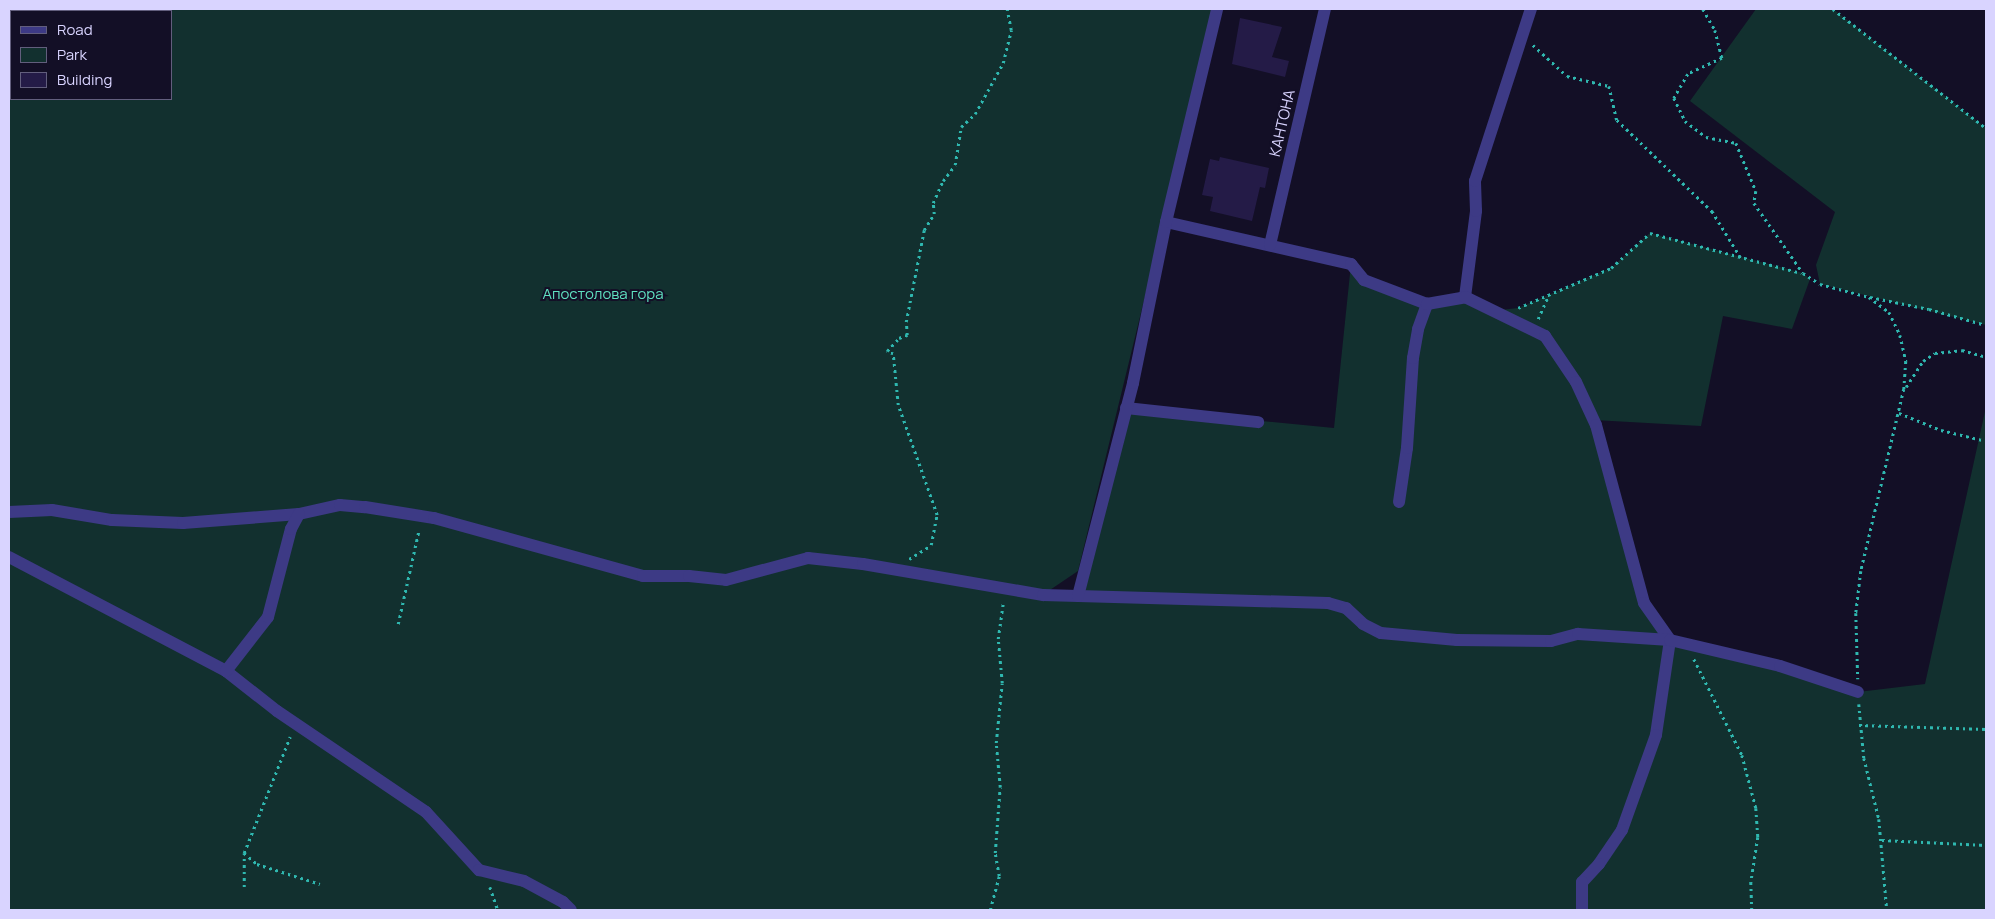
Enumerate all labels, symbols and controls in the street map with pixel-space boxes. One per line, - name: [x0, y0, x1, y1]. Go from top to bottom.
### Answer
- legend: [10, 10, 172, 100]
- text: Road: [57, 19, 93, 40]
- text: Park: [57, 44, 87, 65]
- text: Building: [57, 69, 112, 90]
- street label: КАНТОНА: [1266, 88, 1298, 158]
- park label: Апостолова гора: [542, 285, 664, 303]

